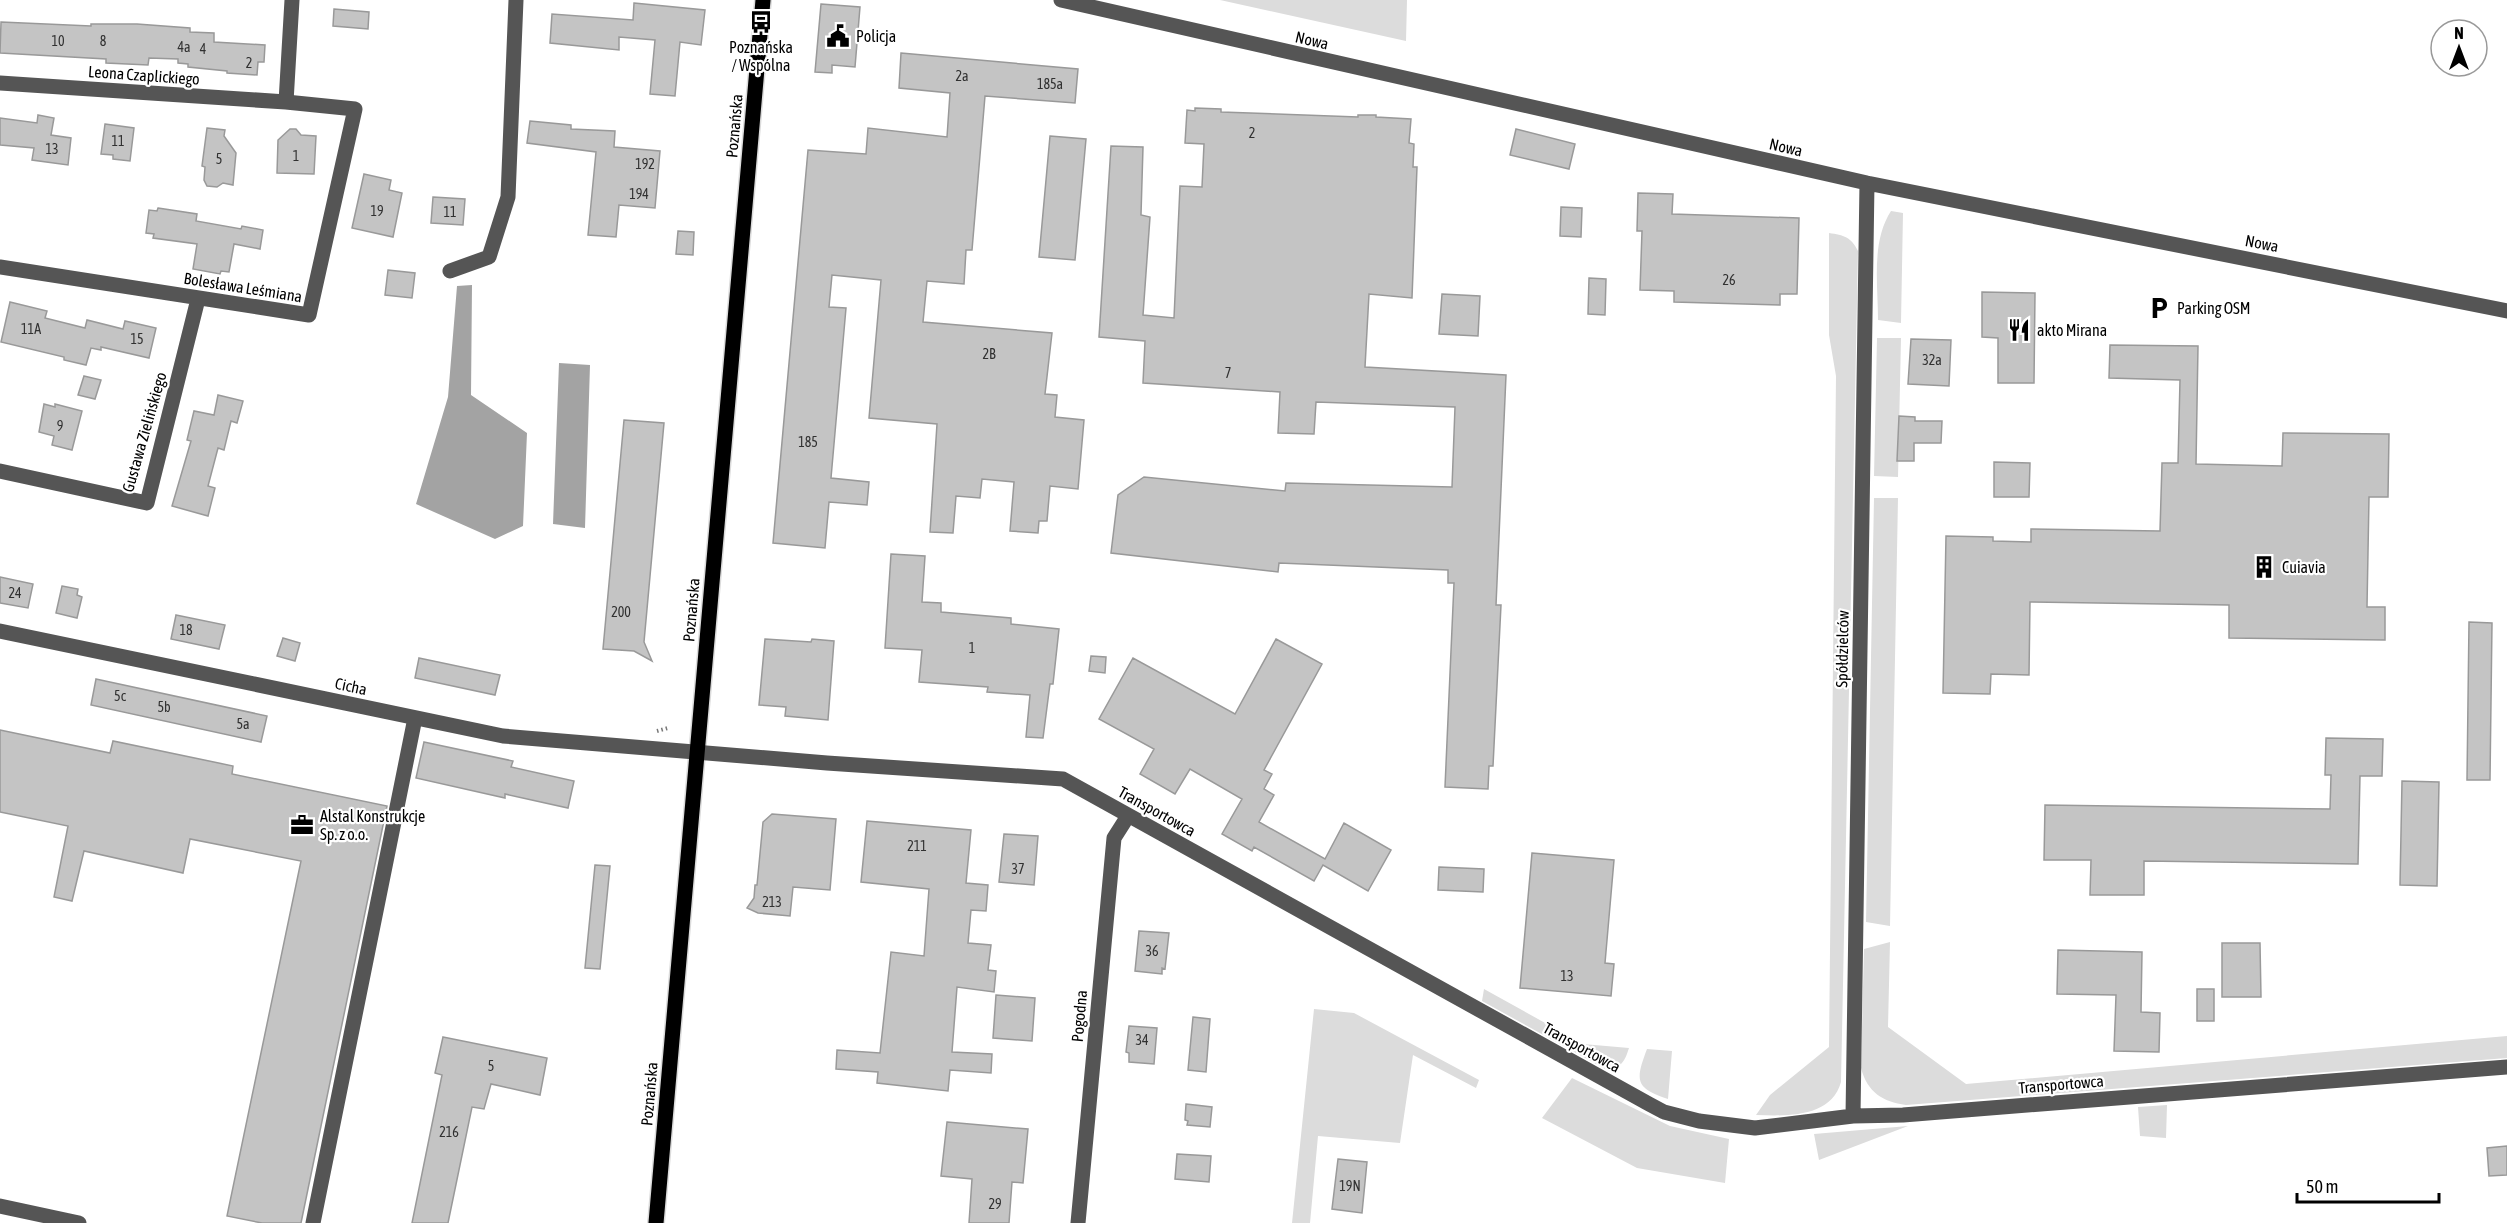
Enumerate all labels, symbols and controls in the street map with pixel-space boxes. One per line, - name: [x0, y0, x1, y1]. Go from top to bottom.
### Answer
- bus stop icon: Poznańska / Wspólna: [748, 9, 774, 35]
- north arrow: [2429, 18, 2489, 78]
- public building icon: Policja: [825, 23, 851, 49]
- text: N: [2454, 24, 2464, 42]
- place label: Policja: [856, 27, 896, 46]
- street label: Nowa: [1294, 27, 1330, 53]
- house number: 10: [51, 33, 65, 49]
- house number: 8: [100, 33, 107, 49]
- place label: Poznańska / Wspólna: [729, 38, 793, 75]
- house number: 4a: [177, 39, 191, 55]
- house number: 4: [200, 41, 207, 57]
- house number: 2: [246, 55, 252, 71]
- street label: Leona Czaplickiego: [88, 62, 200, 89]
- house number: 2a: [955, 68, 969, 84]
- house number: 185a: [1037, 76, 1063, 92]
- street label: Poznańska: [722, 93, 746, 159]
- house number: 2: [1249, 125, 1255, 141]
- house number: 11: [111, 133, 125, 149]
- street label: Nowa: [1768, 134, 1804, 160]
- house number: 13: [45, 141, 59, 157]
- house number: 1: [293, 148, 299, 164]
- house number: 5: [216, 151, 222, 167]
- house number: 192: [635, 156, 655, 172]
- house number: 194: [629, 186, 649, 202]
- house number: 19: [370, 203, 384, 219]
- house number: 11: [443, 204, 457, 220]
- street label: Nowa: [2244, 231, 2280, 255]
- street label: Bolesława Leśmiana: [182, 269, 304, 305]
- house number: 26: [1722, 272, 1736, 288]
- parking icon: Parking OSM: [2146, 295, 2172, 321]
- place label: Parking OSM: [2177, 299, 2251, 318]
- restaurant icon: akto Mirana: [2006, 317, 2032, 343]
- house number: 11A: [21, 321, 41, 337]
- place label: akto Mirana: [2037, 321, 2107, 339]
- house number: 15: [130, 331, 144, 347]
- house number: 2B: [982, 346, 996, 362]
- house number: 32a: [1922, 352, 1942, 368]
- house number: 7: [1225, 365, 1231, 381]
- street label: Gustawa Zielińskiego: [118, 370, 171, 494]
- house number: 9: [57, 418, 63, 434]
- house number: 185: [798, 434, 818, 450]
- building icon: Cuiavia: [2251, 554, 2277, 580]
- place label: Cuiavia: [2282, 558, 2326, 576]
- street label: Poznańska: [679, 577, 703, 643]
- house number: 24: [8, 585, 22, 601]
- house number: 200: [611, 604, 631, 620]
- street label: Spółdzielców: [1832, 610, 1853, 688]
- house number: 18: [179, 622, 193, 638]
- house number: 1: [969, 640, 975, 656]
- street label: Cicha: [333, 674, 369, 698]
- house number: 5c: [114, 688, 127, 704]
- house number: 5b: [157, 699, 171, 715]
- house number: 5a: [236, 716, 250, 732]
- street label: Transportowca: [1115, 782, 1199, 840]
- place label: Alstal Konstrukcje Sp. z o.o.: [320, 807, 425, 844]
- office icon: Alstal Konstrukcje Sp. z o.o.: [289, 812, 315, 838]
- house number: 211: [907, 838, 927, 854]
- house number: 37: [1011, 861, 1025, 877]
- house number: 213: [762, 894, 782, 910]
- house number: 36: [1145, 943, 1159, 959]
- house number: 13: [1560, 968, 1574, 984]
- street label: Pogodna: [1068, 989, 1091, 1043]
- street label: Transportowca: [1540, 1018, 1624, 1076]
- house number: 34: [1135, 1032, 1149, 1048]
- house number: 5: [488, 1058, 494, 1074]
- street label: Poznańska: [637, 1061, 661, 1127]
- street label: Transportowca: [2018, 1071, 2104, 1098]
- house number: 216: [439, 1124, 459, 1140]
- scale bar: [2297, 1166, 2440, 1204]
- text: 50 m: [2306, 1176, 2338, 1197]
- house number: 19N: [1339, 1178, 1361, 1194]
- house number: 29: [988, 1196, 1002, 1212]

